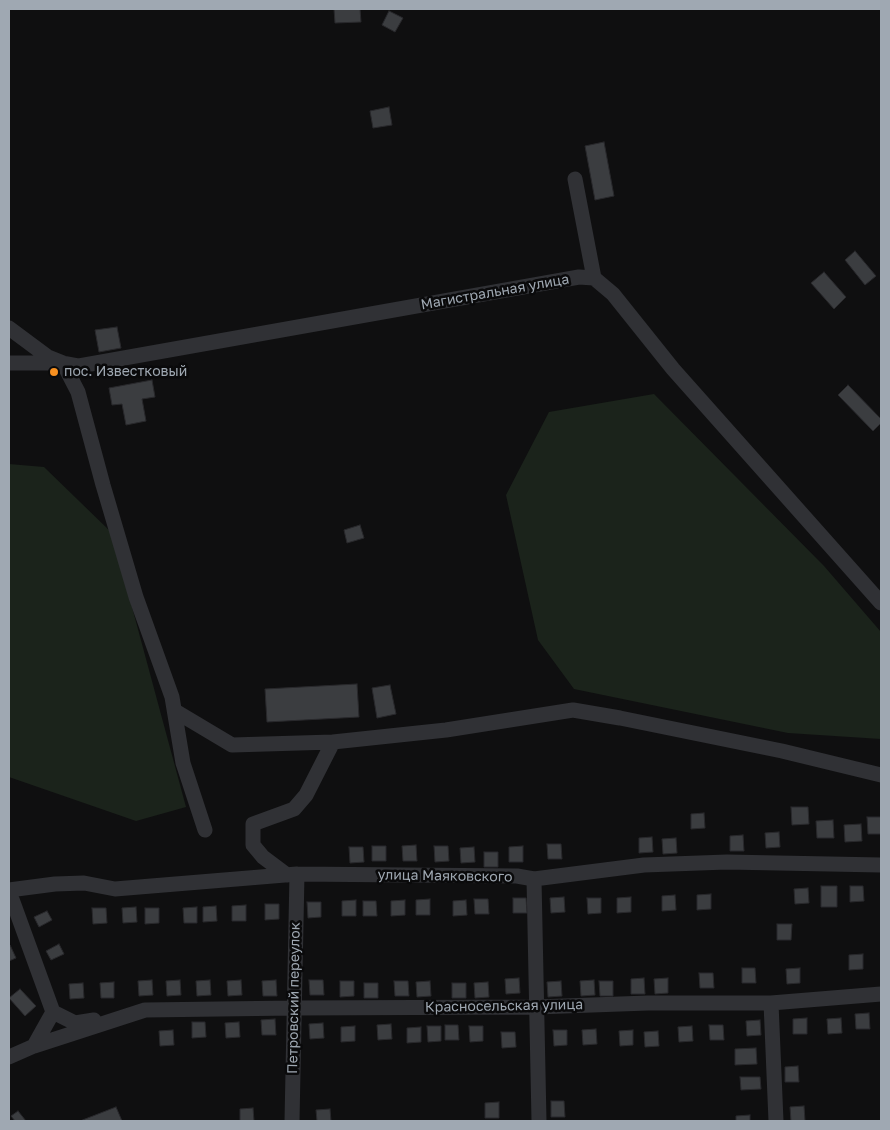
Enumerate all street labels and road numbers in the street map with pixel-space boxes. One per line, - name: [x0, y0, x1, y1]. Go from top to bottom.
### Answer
- street label: Магистральная улица: [419, 271, 571, 313]
- street label: улица Маяковского: [377, 866, 513, 886]
- street label: Петровский переулок: [284, 922, 304, 1074]
- street label: Красносельская улица: [425, 996, 583, 1016]

